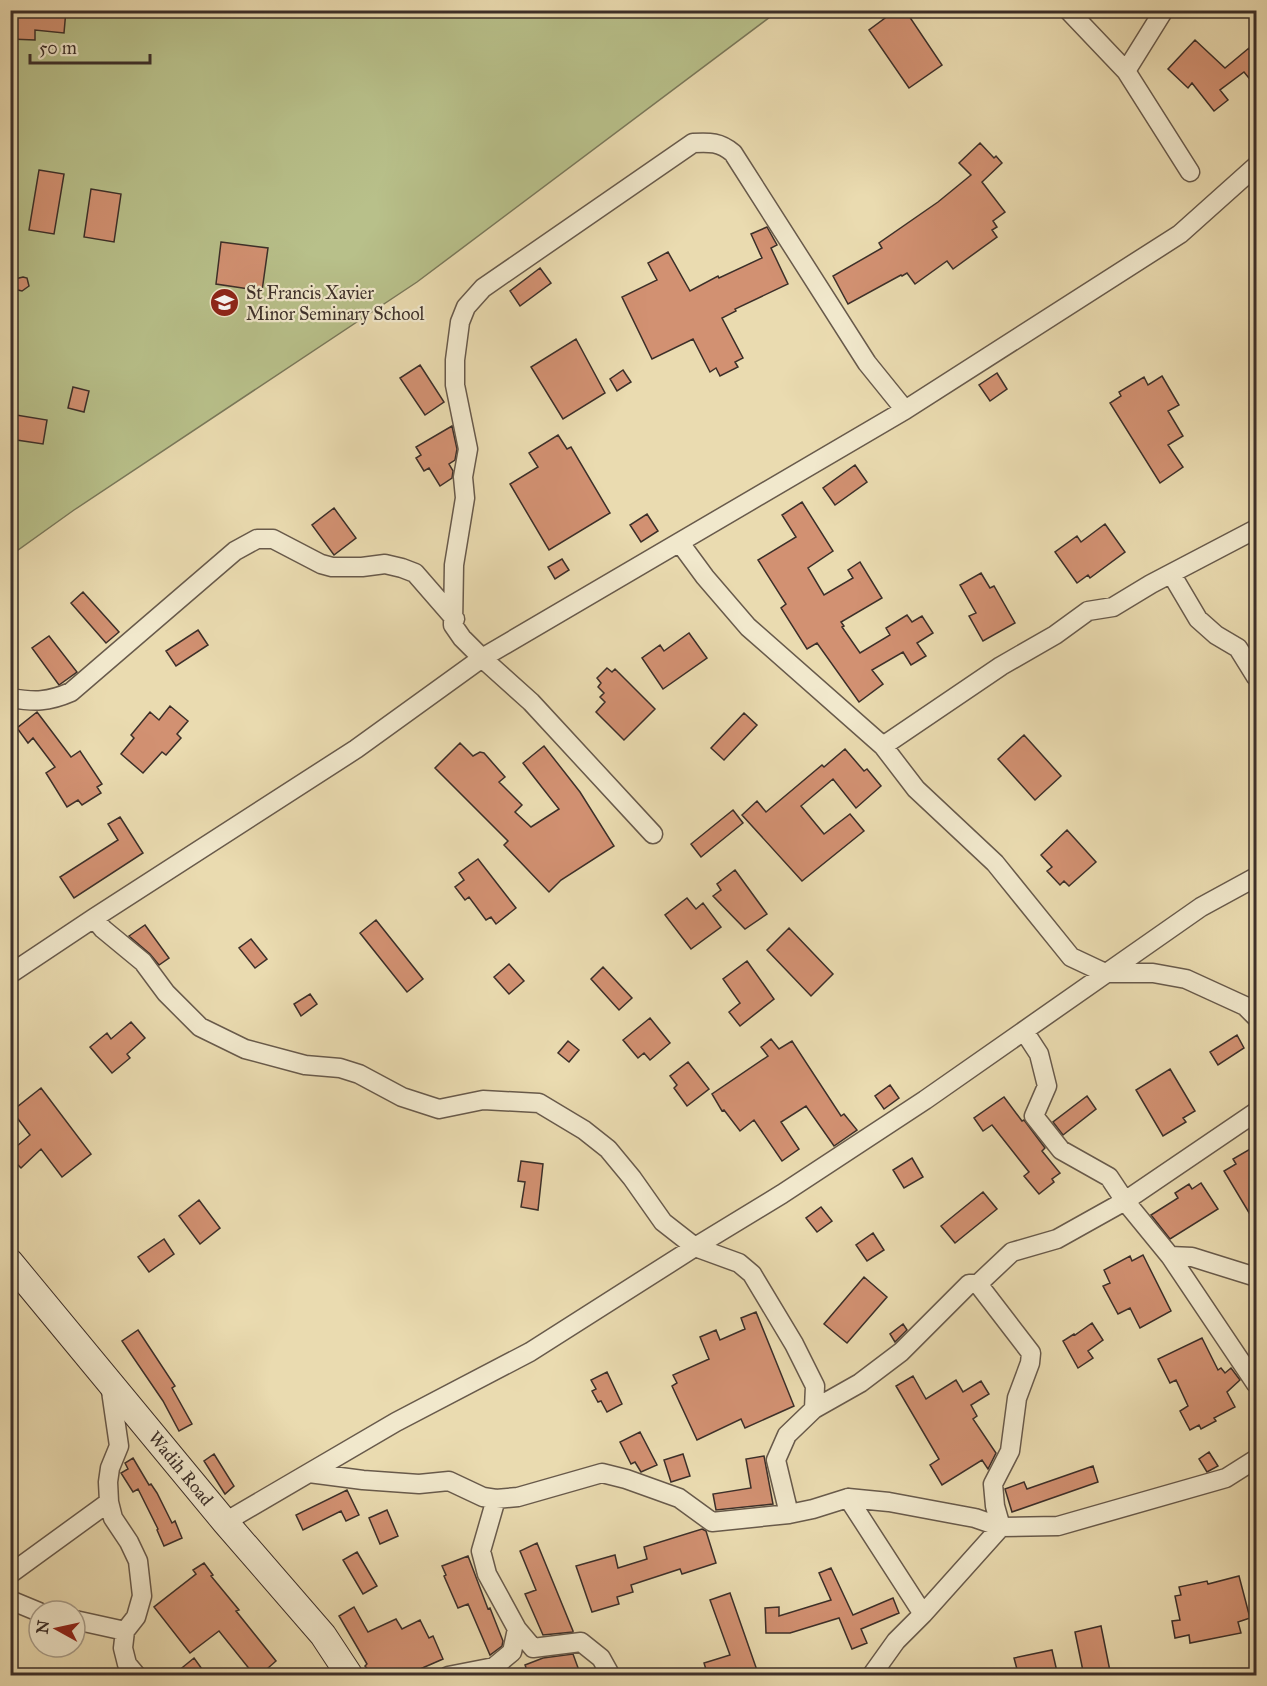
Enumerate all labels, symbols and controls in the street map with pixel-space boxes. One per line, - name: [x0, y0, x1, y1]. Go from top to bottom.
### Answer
- scale bar: [30, 27, 150, 65]
- text: 50 m: [39, 37, 77, 59]
- place label: St Francis Xavier Minor Seminary School: [246, 282, 425, 325]
- school or university icon: St Francis Xavier Minor Seminary School: [209, 287, 241, 319]
- street label: Wadih Road: [144, 1427, 218, 1510]
- north arrow: [27, 1599, 87, 1659]
- text: N: [32, 1619, 53, 1635]

